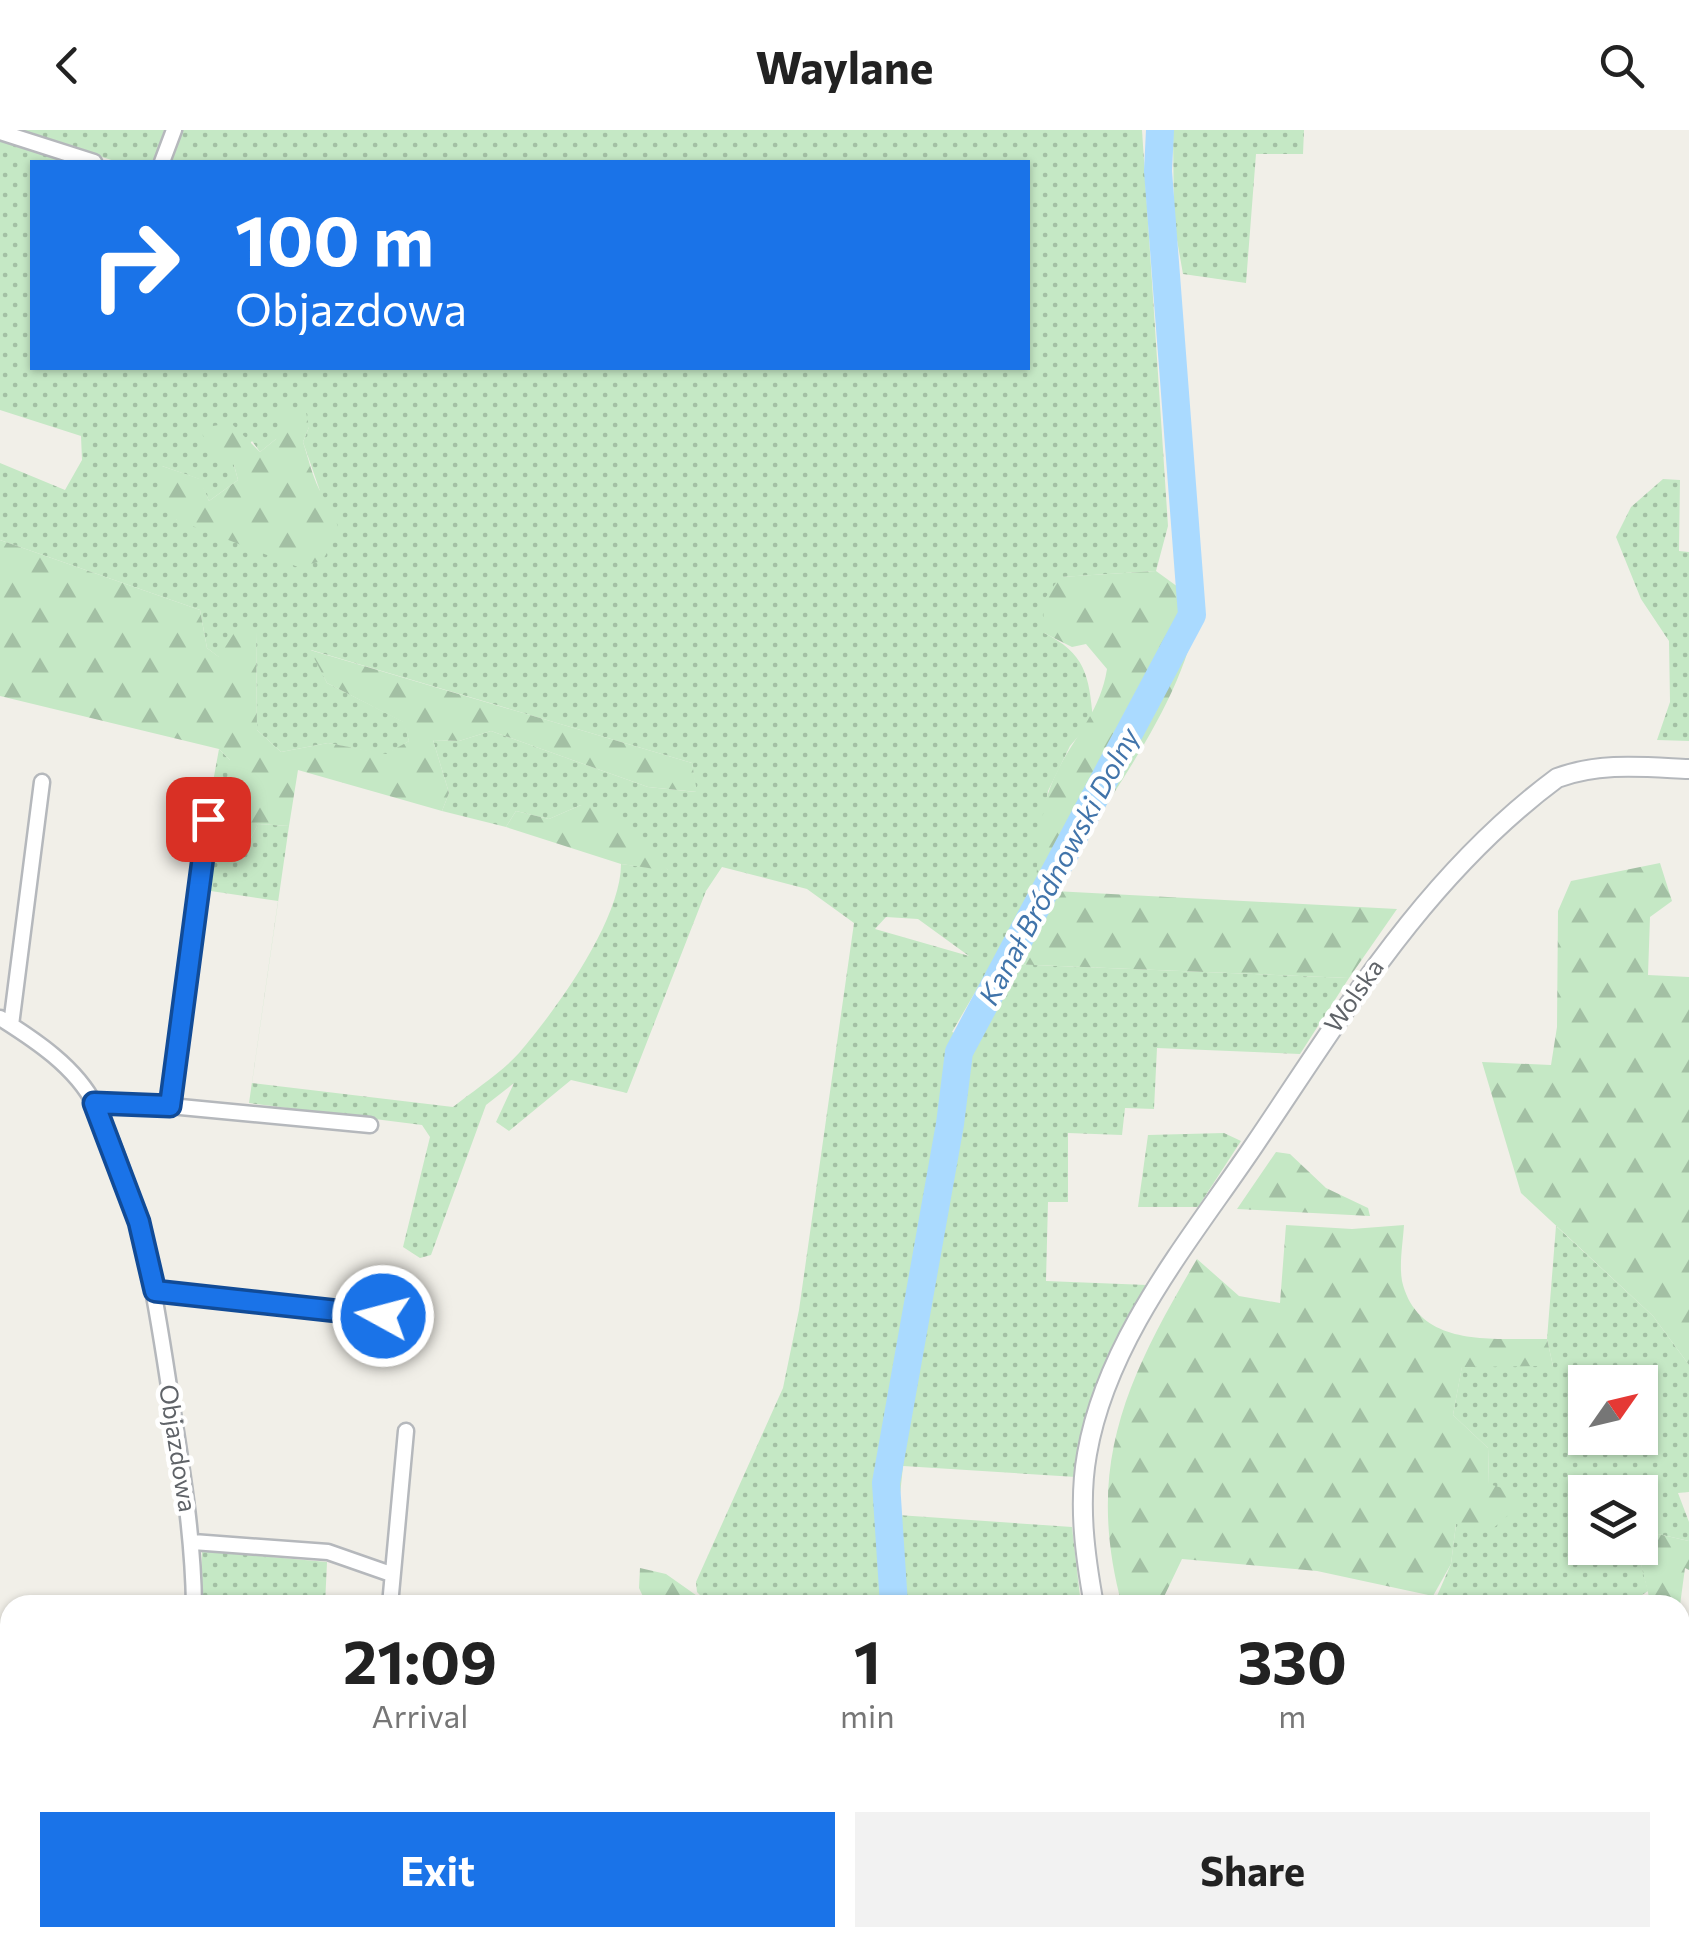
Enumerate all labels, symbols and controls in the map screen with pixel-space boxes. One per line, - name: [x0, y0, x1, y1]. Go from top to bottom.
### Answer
- icon: back: [40, 38, 95, 93]
- text: Waylane: [755, 38, 934, 93]
- icon: search: [1594, 38, 1649, 93]
- text: 100 m: [235, 195, 434, 280]
- icon: right: [70, 200, 200, 330]
- text: Objazdowa: [235, 280, 467, 335]
- water label: Kanał Bródnowski Dolny: [971, 720, 1146, 1010]
- pin: [166, 777, 251, 862]
- icon: arrive: [181, 792, 236, 847]
- street label: Wolska: [1317, 952, 1389, 1038]
- position arrow: [331, 1264, 435, 1368]
- north arrow: [1568, 1365, 1658, 1455]
- map controls: [1568, 1365, 1658, 1565]
- street label: Objazdowa: [154, 1382, 204, 1514]
- button: layers: [1568, 1475, 1658, 1565]
- text: 21:09: [343, 1623, 497, 1696]
- text: 1: [854, 1623, 881, 1696]
- text: 330: [1238, 1623, 1347, 1696]
- text: Arrival: [372, 1695, 468, 1735]
- text: min: [840, 1695, 895, 1735]
- text: m: [1278, 1695, 1306, 1735]
- button: Exit: [40, 1812, 835, 1927]
- button: Share: [855, 1812, 1650, 1927]

